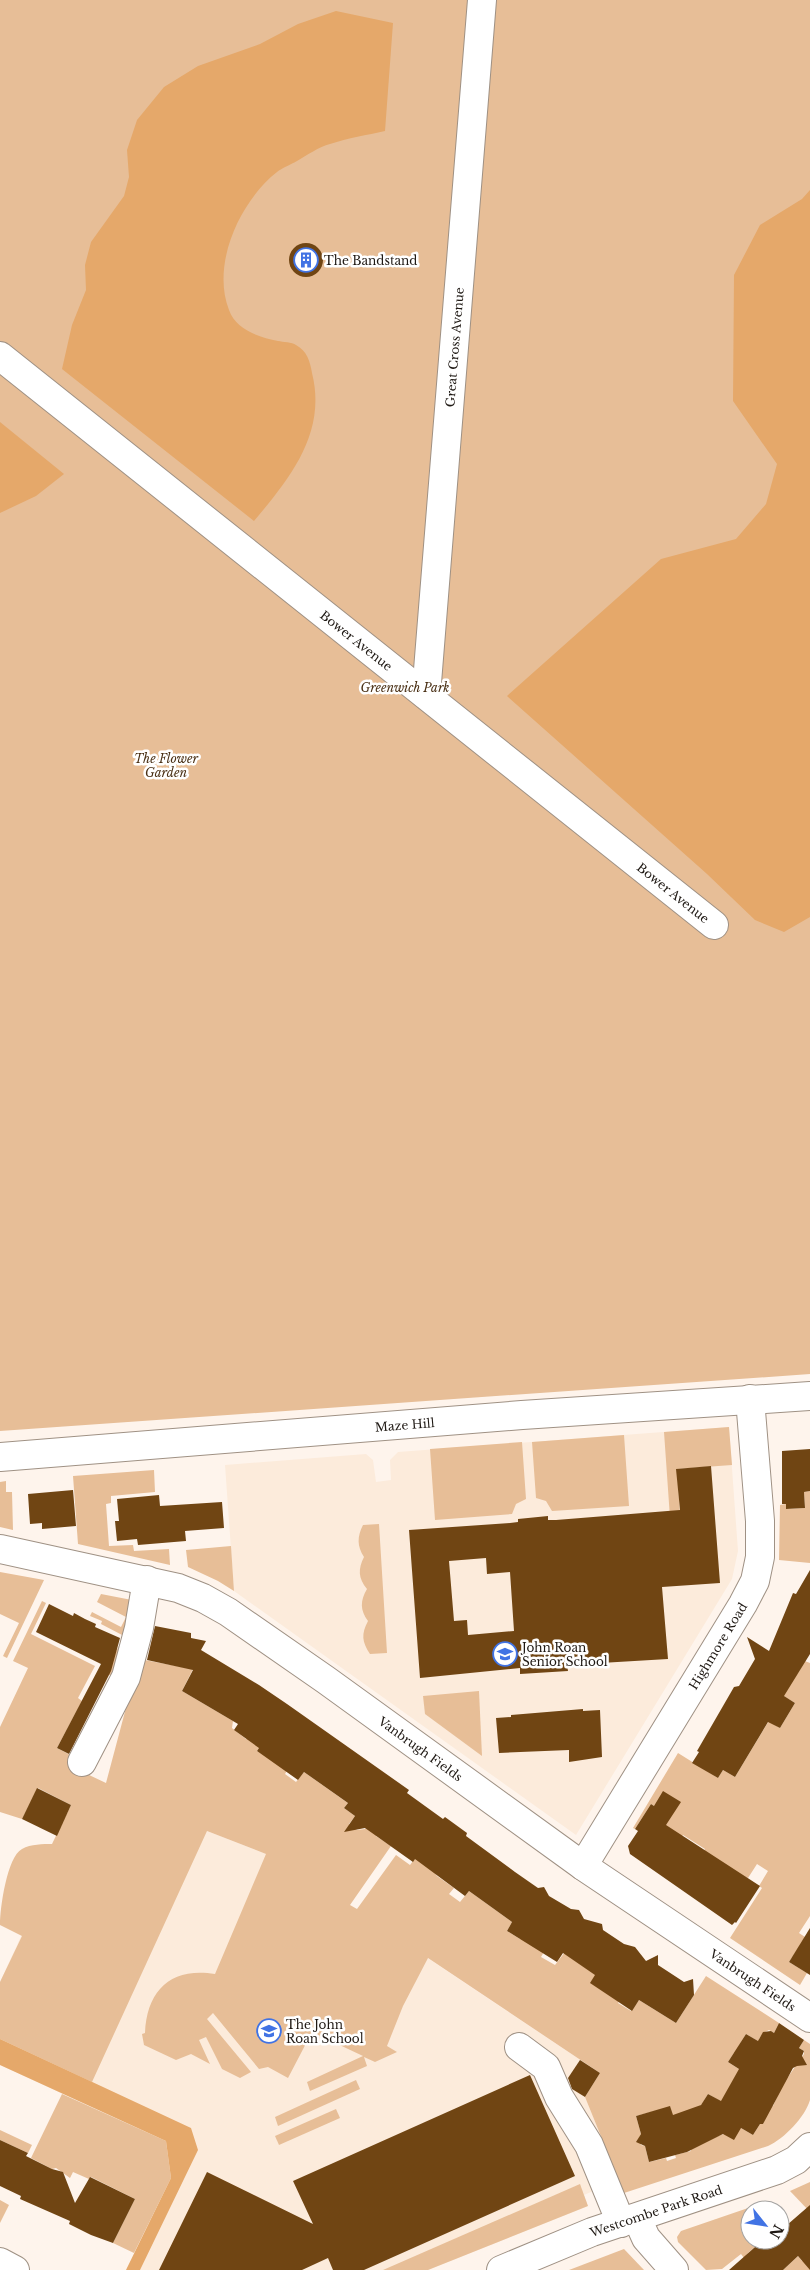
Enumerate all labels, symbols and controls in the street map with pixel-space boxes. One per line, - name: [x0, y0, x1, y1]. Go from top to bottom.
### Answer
- building icon: The Bandstand: [293, 247, 319, 273]
- place label: The Bandstand: [324, 253, 417, 268]
- street label: Great Cross Avenue: [442, 286, 466, 408]
- street label: Bower Avenue: [318, 607, 396, 674]
- park label: Greenwich Park: [360, 680, 450, 695]
- park label: The Flower Garden: [134, 751, 198, 780]
- street label: Bower Avenue: [634, 859, 712, 926]
- street label: Maze Hill: [374, 1415, 435, 1434]
- street label: Highmore Road: [685, 1600, 750, 1692]
- place label: John Roan Senior School: [520, 1640, 608, 1669]
- school or university icon: John Roan Senior School: [492, 1641, 518, 1667]
- street label: Vanbrugh Fields: [375, 1712, 466, 1784]
- street label: Vanbrugh Fields: [706, 1945, 799, 2014]
- place label: The John Roan School: [286, 2017, 364, 2046]
- school or university icon: The John Roan School: [256, 2018, 282, 2044]
- street label: Westcombe Park Road: [587, 2181, 724, 2240]
- north arrow: [740, 2200, 790, 2250]
- text: N: [765, 2221, 787, 2242]

